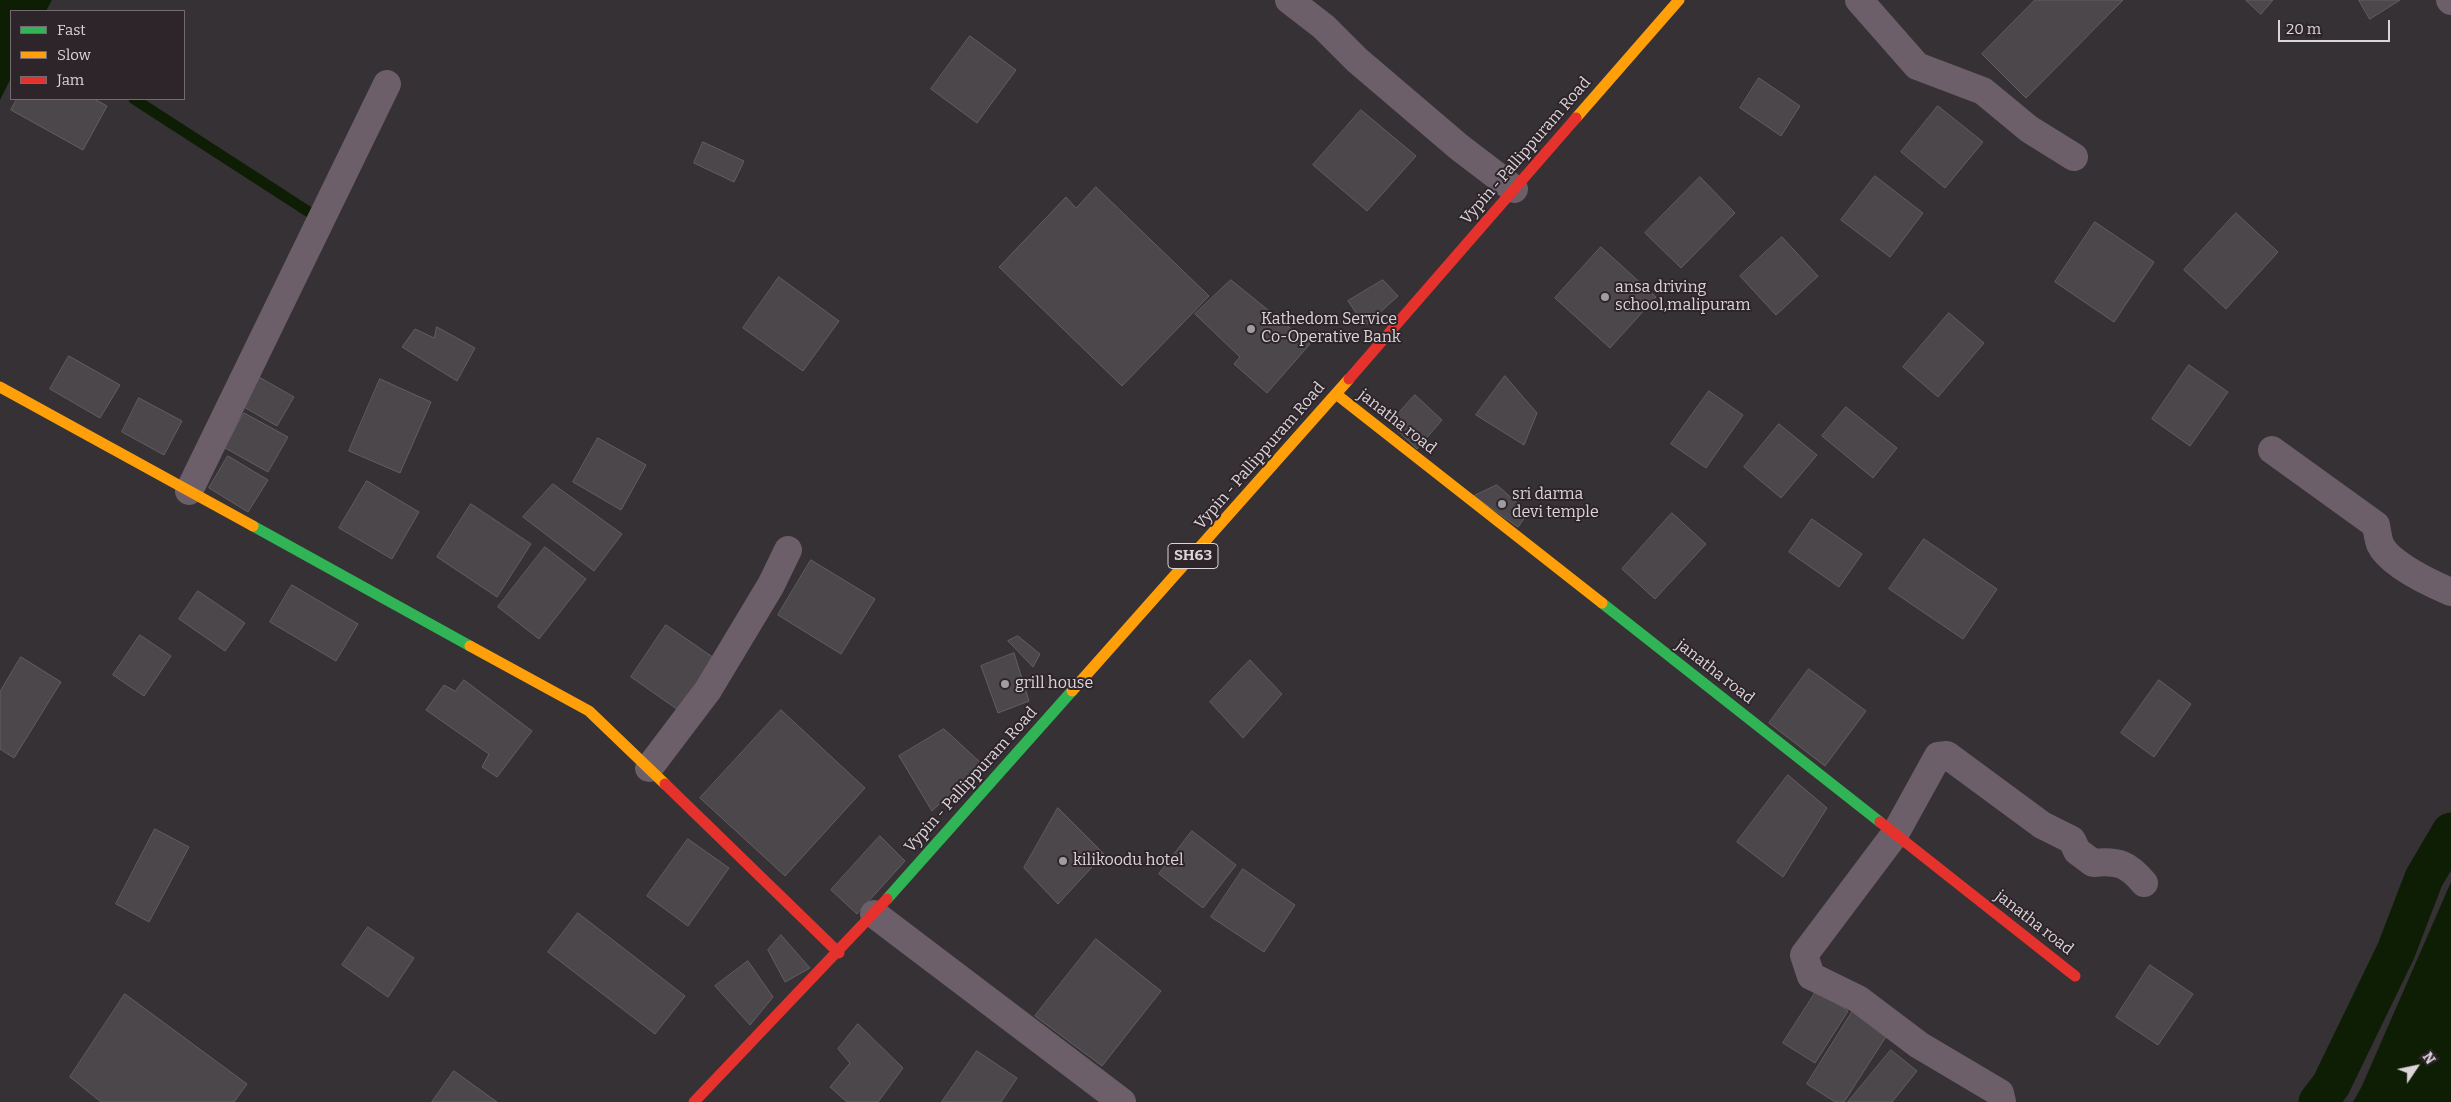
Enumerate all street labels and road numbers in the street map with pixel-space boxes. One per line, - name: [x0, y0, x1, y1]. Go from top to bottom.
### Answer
- street label: Vypin - Pallippuram Road: [1457, 73, 1595, 229]
- street label: Vypin - Pallippuram Road: [1191, 378, 1329, 534]
- street label: janatha road: [1354, 386, 1440, 458]
- road number: SH63: [1168, 544, 1218, 568]
- street label: janatha road: [1672, 636, 1758, 708]
- street label: Vypin - Pallippuram Road: [901, 703, 1041, 857]
- street label: janatha road: [1991, 887, 2077, 959]

